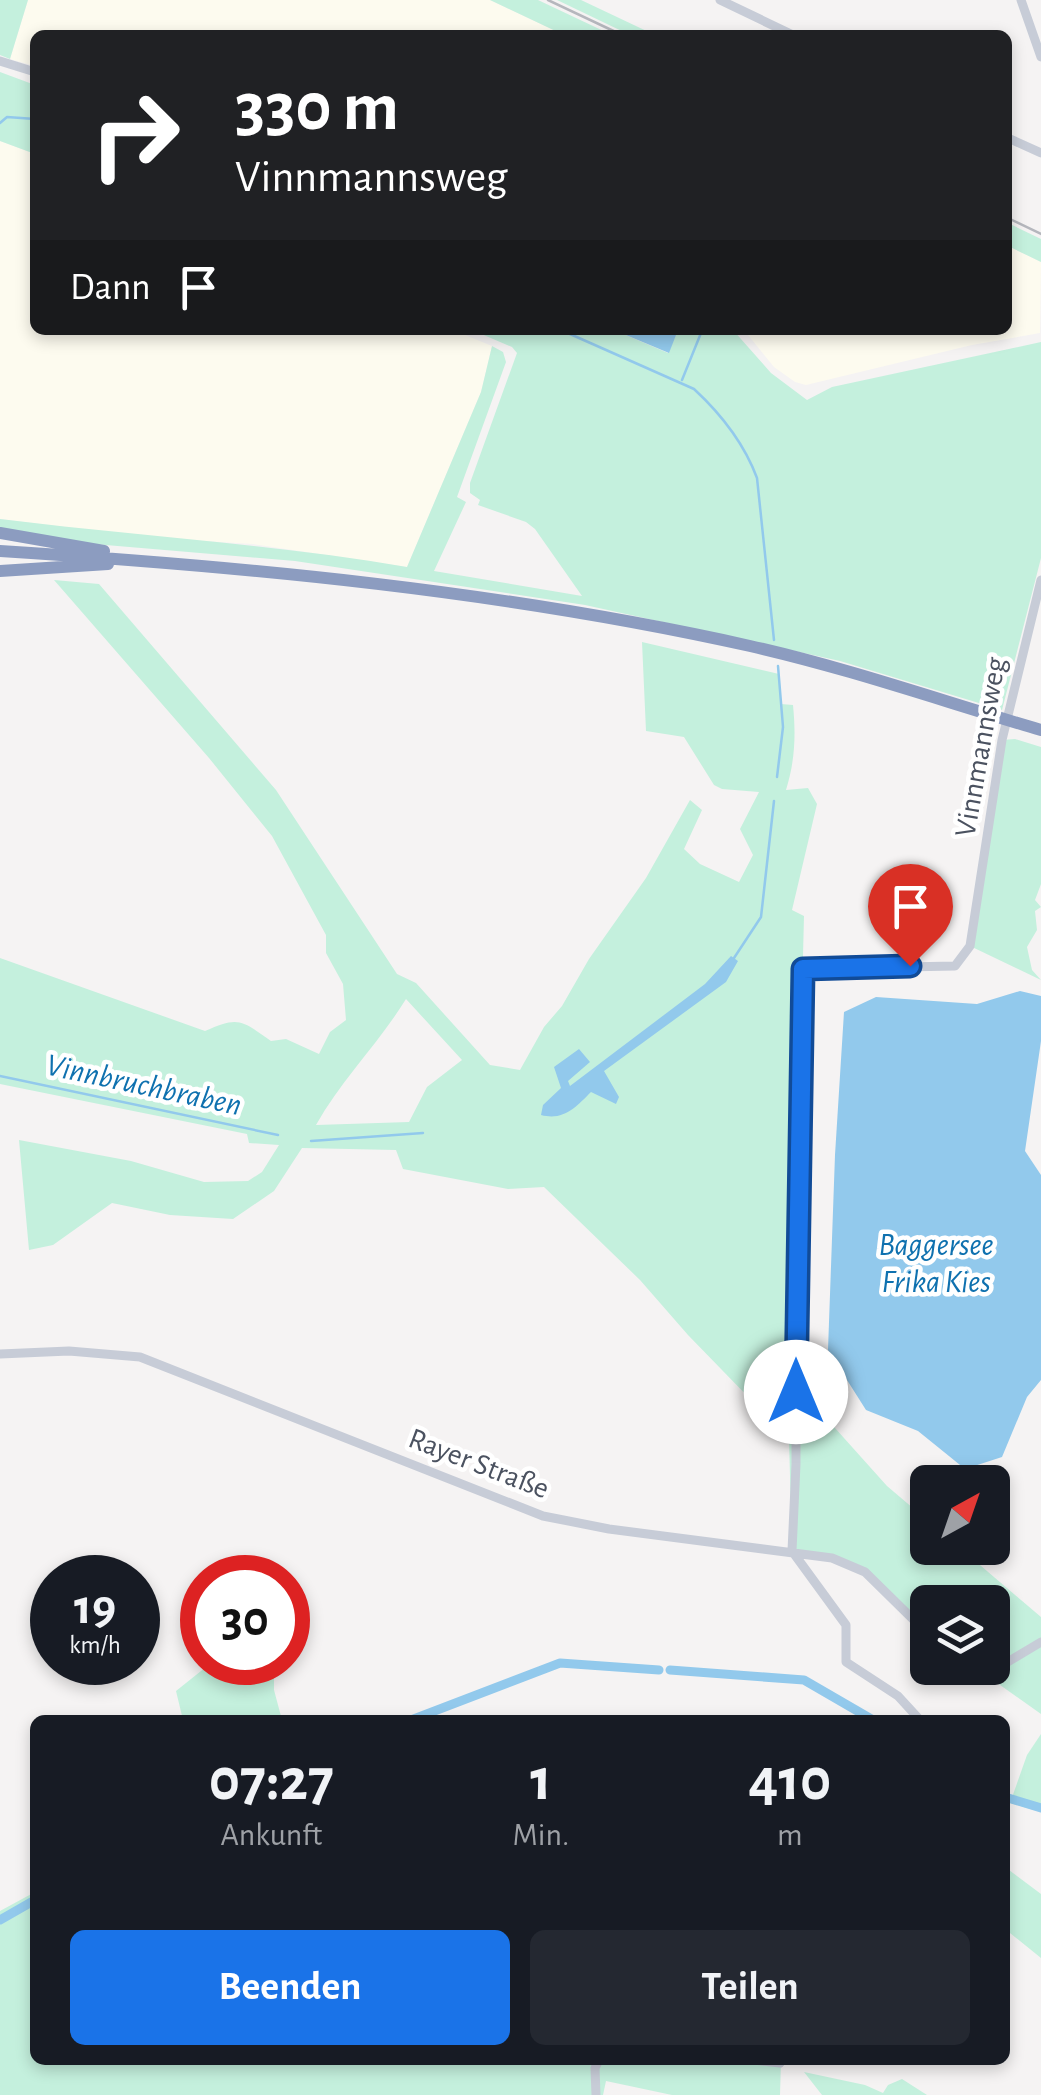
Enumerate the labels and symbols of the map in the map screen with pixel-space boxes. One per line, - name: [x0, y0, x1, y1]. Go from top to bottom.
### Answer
- street label: Vinnmannsweg: [950, 655, 1012, 839]
- pin: [868, 864, 953, 967]
- water label: Vinnbruchbraben: [43, 1049, 244, 1121]
- water label: Baggersee Frika Kies: [878, 1229, 994, 1298]
- position arrow: [744, 1340, 848, 1444]
- street label: Rayer Straße: [404, 1423, 553, 1504]
- north arrow: [910, 1465, 1010, 1565]
- speed limit sign: 30: [180, 1555, 310, 1685]

